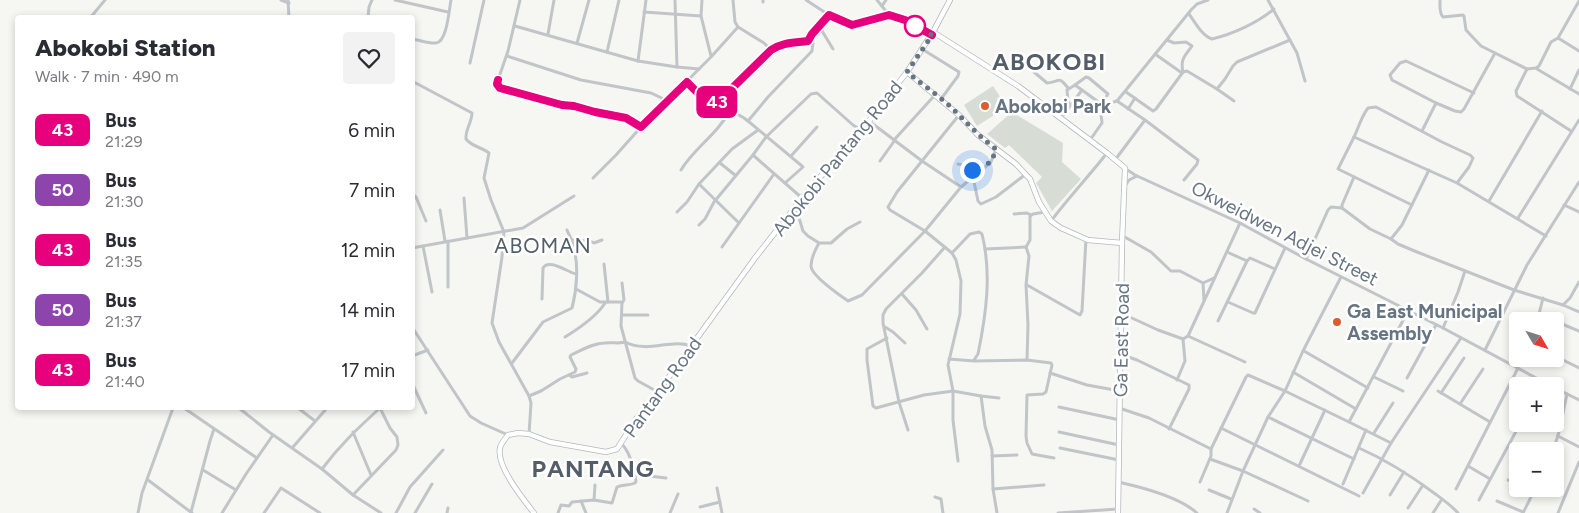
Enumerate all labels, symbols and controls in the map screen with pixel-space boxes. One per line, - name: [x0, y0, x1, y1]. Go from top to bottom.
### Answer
- unlabelled marker: [904, 15, 926, 37]
- button: heart: [343, 32, 395, 84]
- text: Abokobi Station: [35, 33, 216, 62]
- district label: ABOKOBI: [992, 47, 1106, 76]
- text: Walk · 7 min · 490 m: [35, 67, 179, 86]
- street label: Abokobi Pantang Road: [768, 76, 907, 241]
- line badge: 43: [694, 86, 740, 118]
- text: 43: [706, 91, 728, 113]
- place label: Abokobi Park: [995, 95, 1112, 118]
- marker: Abokobi Park: [979, 100, 991, 112]
- text: Bus: [105, 109, 136, 132]
- text: 43: [52, 119, 73, 141]
- text: 6 min: [348, 119, 395, 142]
- text: 21:29: [105, 132, 143, 151]
- your location: [960, 158, 985, 183]
- text: Bus: [105, 169, 136, 192]
- street label: Okweidwen Adjei Street: [1188, 176, 1382, 291]
- text: 50: [51, 179, 74, 201]
- text: 7 min: [349, 179, 395, 202]
- text: 21:30: [105, 192, 144, 211]
- text: Bus: [105, 229, 136, 252]
- district label: ABOMAN: [494, 233, 592, 258]
- text: 43: [52, 239, 73, 261]
- text: 12 min: [341, 239, 395, 262]
- text: 21:35: [105, 252, 143, 271]
- street label: Ga East Road: [1109, 283, 1134, 397]
- text: Bus: [105, 289, 136, 312]
- text: 50: [51, 299, 74, 321]
- text: 14 min: [339, 299, 395, 322]
- place label: Ga East Municipal Assembly: [1347, 300, 1503, 345]
- text: 21:37: [105, 312, 142, 331]
- north arrow: [1509, 312, 1564, 368]
- map controls: [1509, 312, 1564, 497]
- marker: Ga East Municipal Assembly: [1331, 316, 1343, 328]
- street label: Pantang Road: [618, 333, 706, 442]
- text: Bus: [105, 349, 136, 372]
- text: 43: [52, 359, 73, 381]
- text: 17 min: [341, 359, 395, 382]
- text: 21:40: [105, 372, 145, 391]
- button: +: [1509, 377, 1564, 432]
- button: −: [1509, 442, 1564, 497]
- district label: PANTANG: [531, 454, 655, 483]

